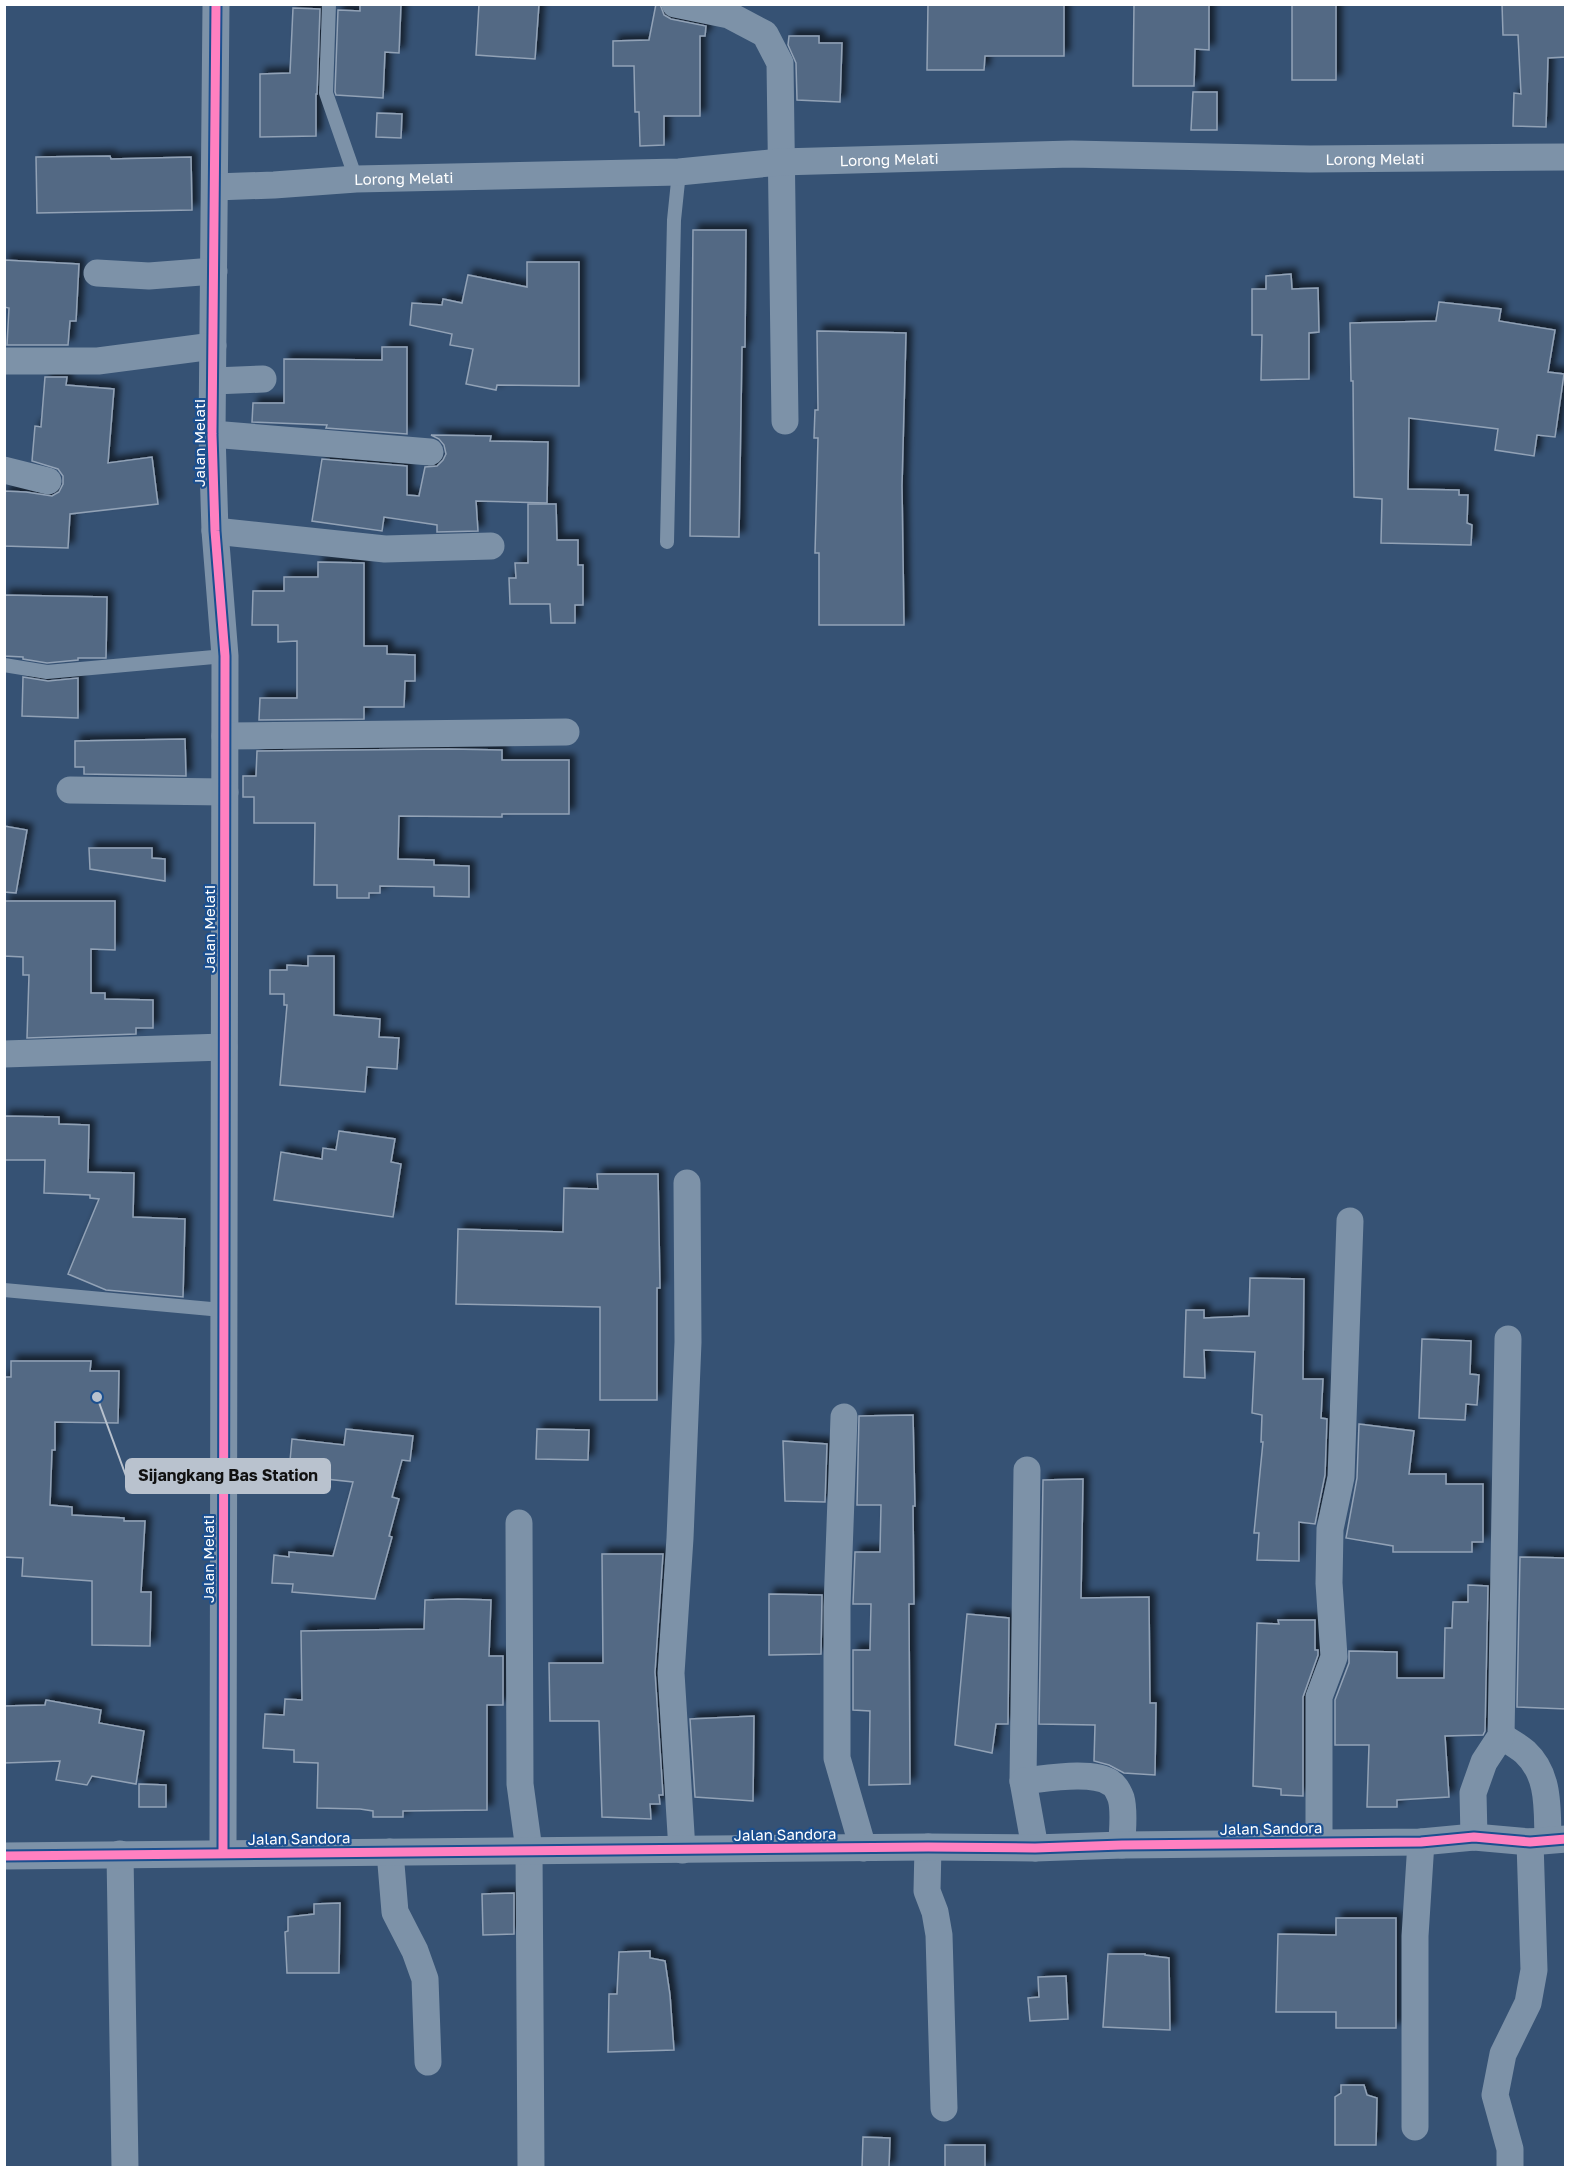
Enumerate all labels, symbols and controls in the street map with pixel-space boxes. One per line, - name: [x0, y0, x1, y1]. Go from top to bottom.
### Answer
- street label: Lorong Melati: [839, 149, 939, 169]
- street label: Lorong Melati: [1325, 149, 1425, 168]
- street label: Lorong Melati: [354, 168, 454, 188]
- street label: Jalan Melati: [190, 399, 208, 487]
- street label: Jalan Melati: [200, 885, 218, 973]
- callout: Sijangkang Bas Station: [126, 1459, 330, 1493]
- text: Sijangkang Bas Station: [138, 1465, 318, 1485]
- street label: Jalan Melati: [199, 1515, 217, 1603]
- street label: Jalan Sandora: [1219, 1818, 1323, 1838]
- street label: Jalan Sandora: [733, 1824, 837, 1844]
- street label: Jalan Sandora: [247, 1828, 351, 1848]

